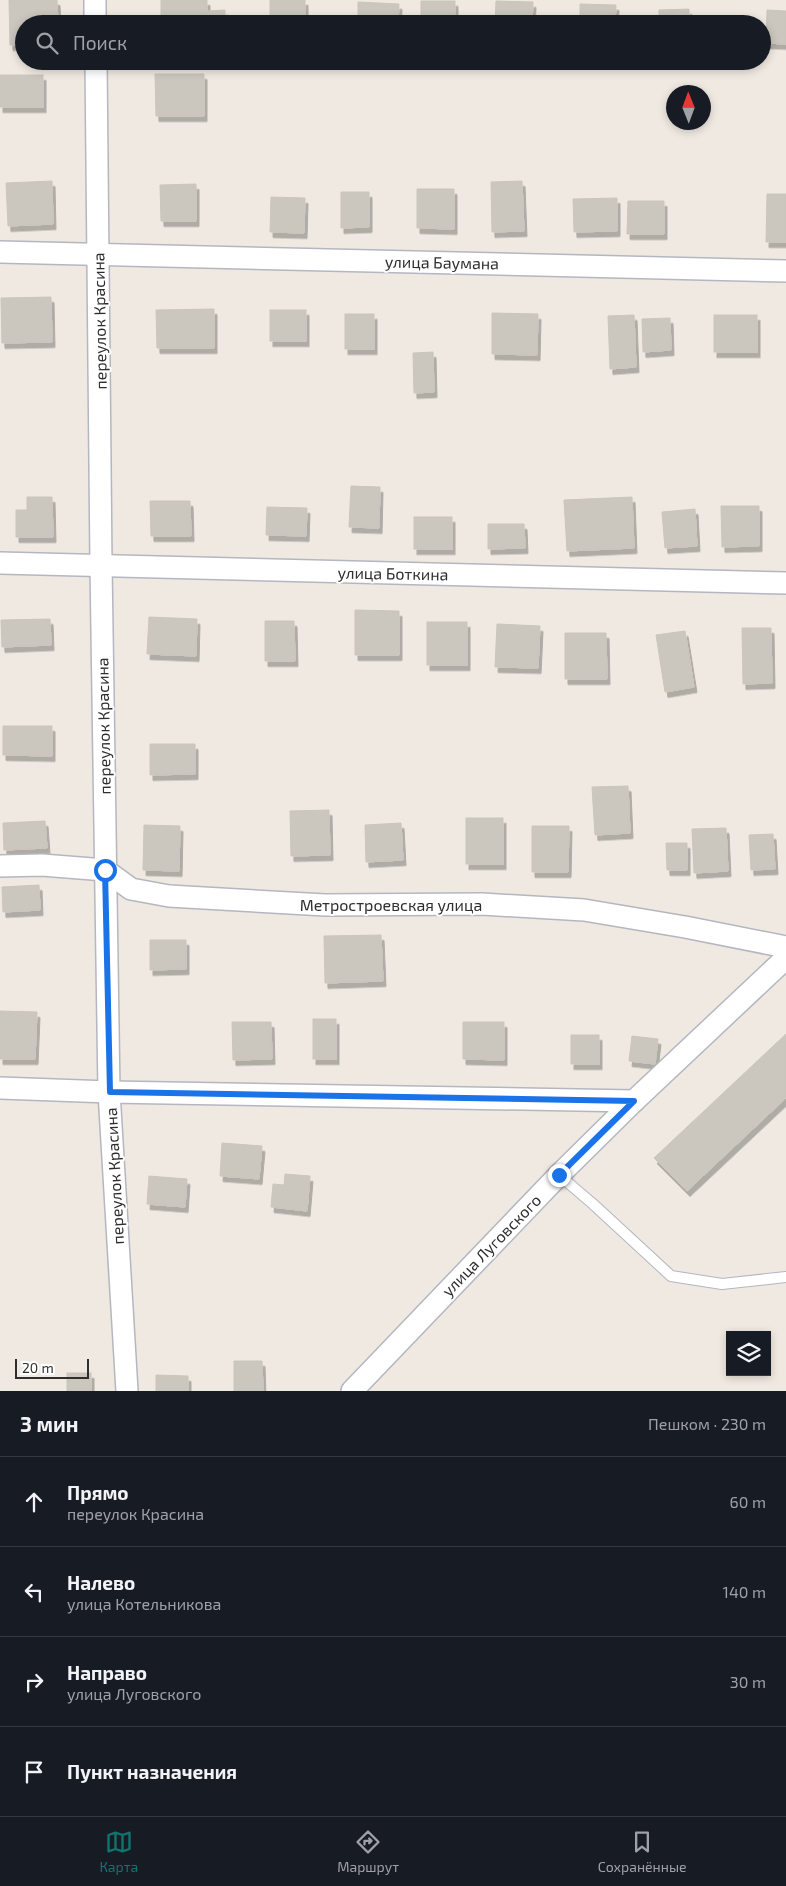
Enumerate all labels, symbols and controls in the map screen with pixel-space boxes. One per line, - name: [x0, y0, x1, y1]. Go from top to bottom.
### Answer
- search box: [15, 15, 771, 70]
- icon: search: [33, 29, 61, 57]
- text: Поиск: [73, 31, 127, 54]
- north arrow: [666, 85, 711, 130]
- street label: переулок Красина: [88, 252, 111, 390]
- street label: улица Баумана: [385, 252, 499, 273]
- street label: улица Боткина: [337, 563, 449, 584]
- street label: переулок Красина: [92, 657, 115, 795]
- route start: [94, 859, 117, 882]
- street label: Метростроевская улица: [300, 895, 482, 915]
- street label: переулок Красина: [101, 1107, 128, 1245]
- route end: [548, 1164, 571, 1187]
- street label: улица Луговского: [438, 1190, 545, 1301]
- map controls: [726, 1331, 771, 1376]
- button: layers: [726, 1331, 771, 1376]
- scale bar: [15, 1356, 89, 1379]
- text: 20 m: [22, 1359, 54, 1376]
- text: 3 мин: [20, 1411, 78, 1436]
- text: Пешком · 230 m: [648, 1414, 766, 1433]
- text: Прямо: [67, 1481, 129, 1504]
- icon: ahead: [20, 1488, 48, 1516]
- text: 60 m: [730, 1492, 766, 1511]
- text: переулок Красина: [67, 1504, 204, 1523]
- text: Налево: [67, 1571, 135, 1594]
- icon: left: [20, 1578, 48, 1606]
- text: 140 m: [723, 1582, 766, 1601]
- text: улица Котельникова: [67, 1594, 221, 1613]
- text: Направо: [67, 1661, 147, 1684]
- icon: right: [20, 1668, 48, 1696]
- text: 30 m: [730, 1672, 766, 1691]
- text: улица Луговского: [67, 1684, 201, 1703]
- icon: arrive: [20, 1758, 48, 1786]
- text: Пункт назначения: [67, 1760, 237, 1783]
- tab: Карта: [99, 1828, 138, 1875]
- tab: Маршрут: [337, 1828, 399, 1875]
- tab: Сохранённые: [598, 1828, 687, 1875]

